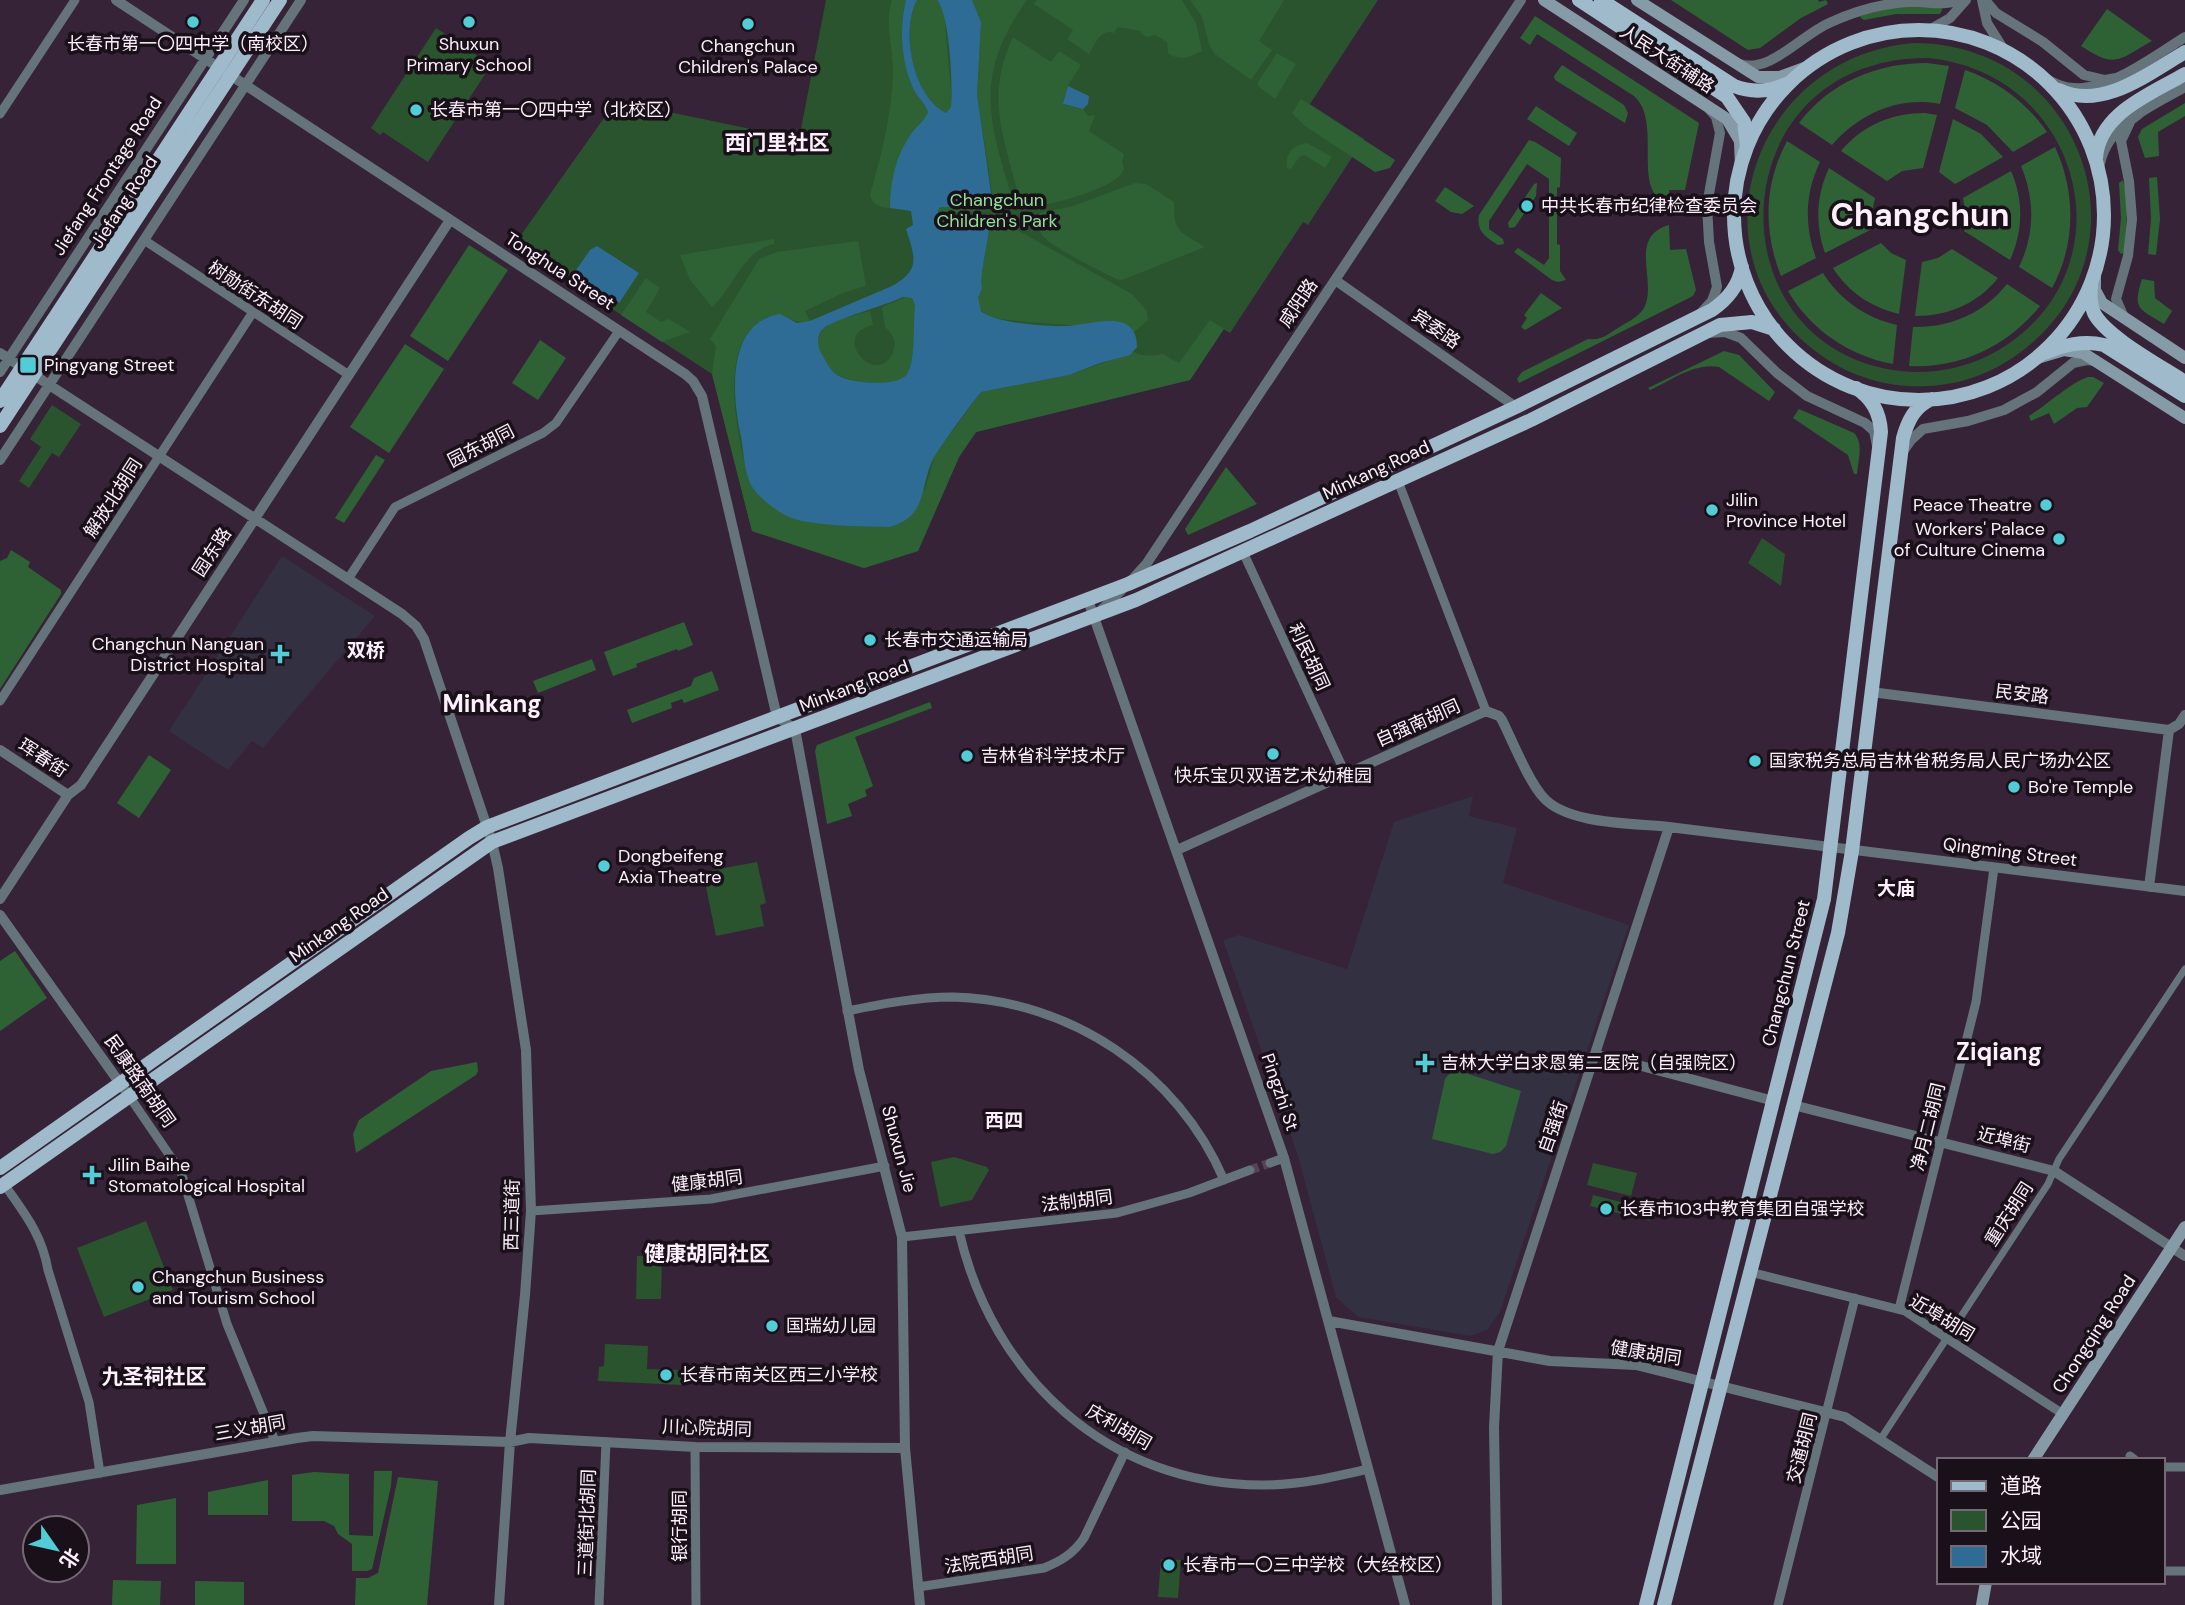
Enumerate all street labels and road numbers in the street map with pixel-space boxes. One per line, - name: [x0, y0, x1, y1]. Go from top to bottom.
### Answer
- street label: 人民大街辅路: [1615, 20, 1719, 98]
- street label: Jiefang Frontage Road: [47, 92, 167, 260]
- street label: Jiefang Road: [85, 151, 163, 253]
- street label: Tonghua Street: [501, 227, 619, 315]
- street label: 树勋街东胡同: [203, 256, 307, 334]
- street label: 咸阳路: [1273, 274, 1323, 332]
- street label: 宾委路: [1407, 304, 1465, 354]
- street label: 园东胡同: [443, 419, 519, 473]
- street label: Minkang Road: [1319, 435, 1433, 505]
- street label: 解放北胡同: [78, 454, 148, 542]
- street label: 园东路: [187, 523, 237, 581]
- street label: 利民胡同: [1283, 619, 1335, 695]
- street label: Minkang Road: [796, 654, 912, 718]
- street label: 民安路: [1994, 679, 2050, 709]
- street label: 自强南胡同: [1372, 694, 1464, 752]
- street label: 珲春街: [14, 733, 72, 783]
- street label: Qingming Street: [1941, 832, 2079, 872]
- street label: Minkang Road: [285, 882, 393, 968]
- street label: Changchun Street: [1756, 897, 1816, 1049]
- street label: 民康路南胡同: [99, 1030, 181, 1132]
- street label: Pingzhi St: [1256, 1050, 1304, 1134]
- street label: 净月二胡同: [1905, 1080, 1951, 1174]
- street label: 自强街: [1533, 1098, 1573, 1156]
- street label: Shuxun Jie: [876, 1103, 922, 1195]
- street label: 近埠街: [1975, 1122, 2033, 1158]
- street label: 健康胡同: [670, 1165, 744, 1197]
- street label: 重庆胡同: [1979, 1177, 2039, 1251]
- street label: 西三道街: [499, 1179, 525, 1251]
- street label: 法制胡同: [1040, 1185, 1114, 1217]
- street label: Chongqing Road: [2047, 1270, 2141, 1398]
- street label: 近埠胡同: [1905, 1289, 1979, 1347]
- street label: 健康胡同: [1609, 1336, 1683, 1370]
- street label: 庆利胡同: [1082, 1399, 1156, 1455]
- street label: 三义胡同: [212, 1410, 288, 1446]
- street label: 交通胡同: [1782, 1410, 1822, 1486]
- street label: 川心院胡同: [662, 1414, 752, 1442]
- street label: 三道街北胡同: [573, 1469, 601, 1577]
- street label: 银行胡同: [668, 1490, 692, 1562]
- street label: 法院西胡同: [943, 1541, 1035, 1579]

